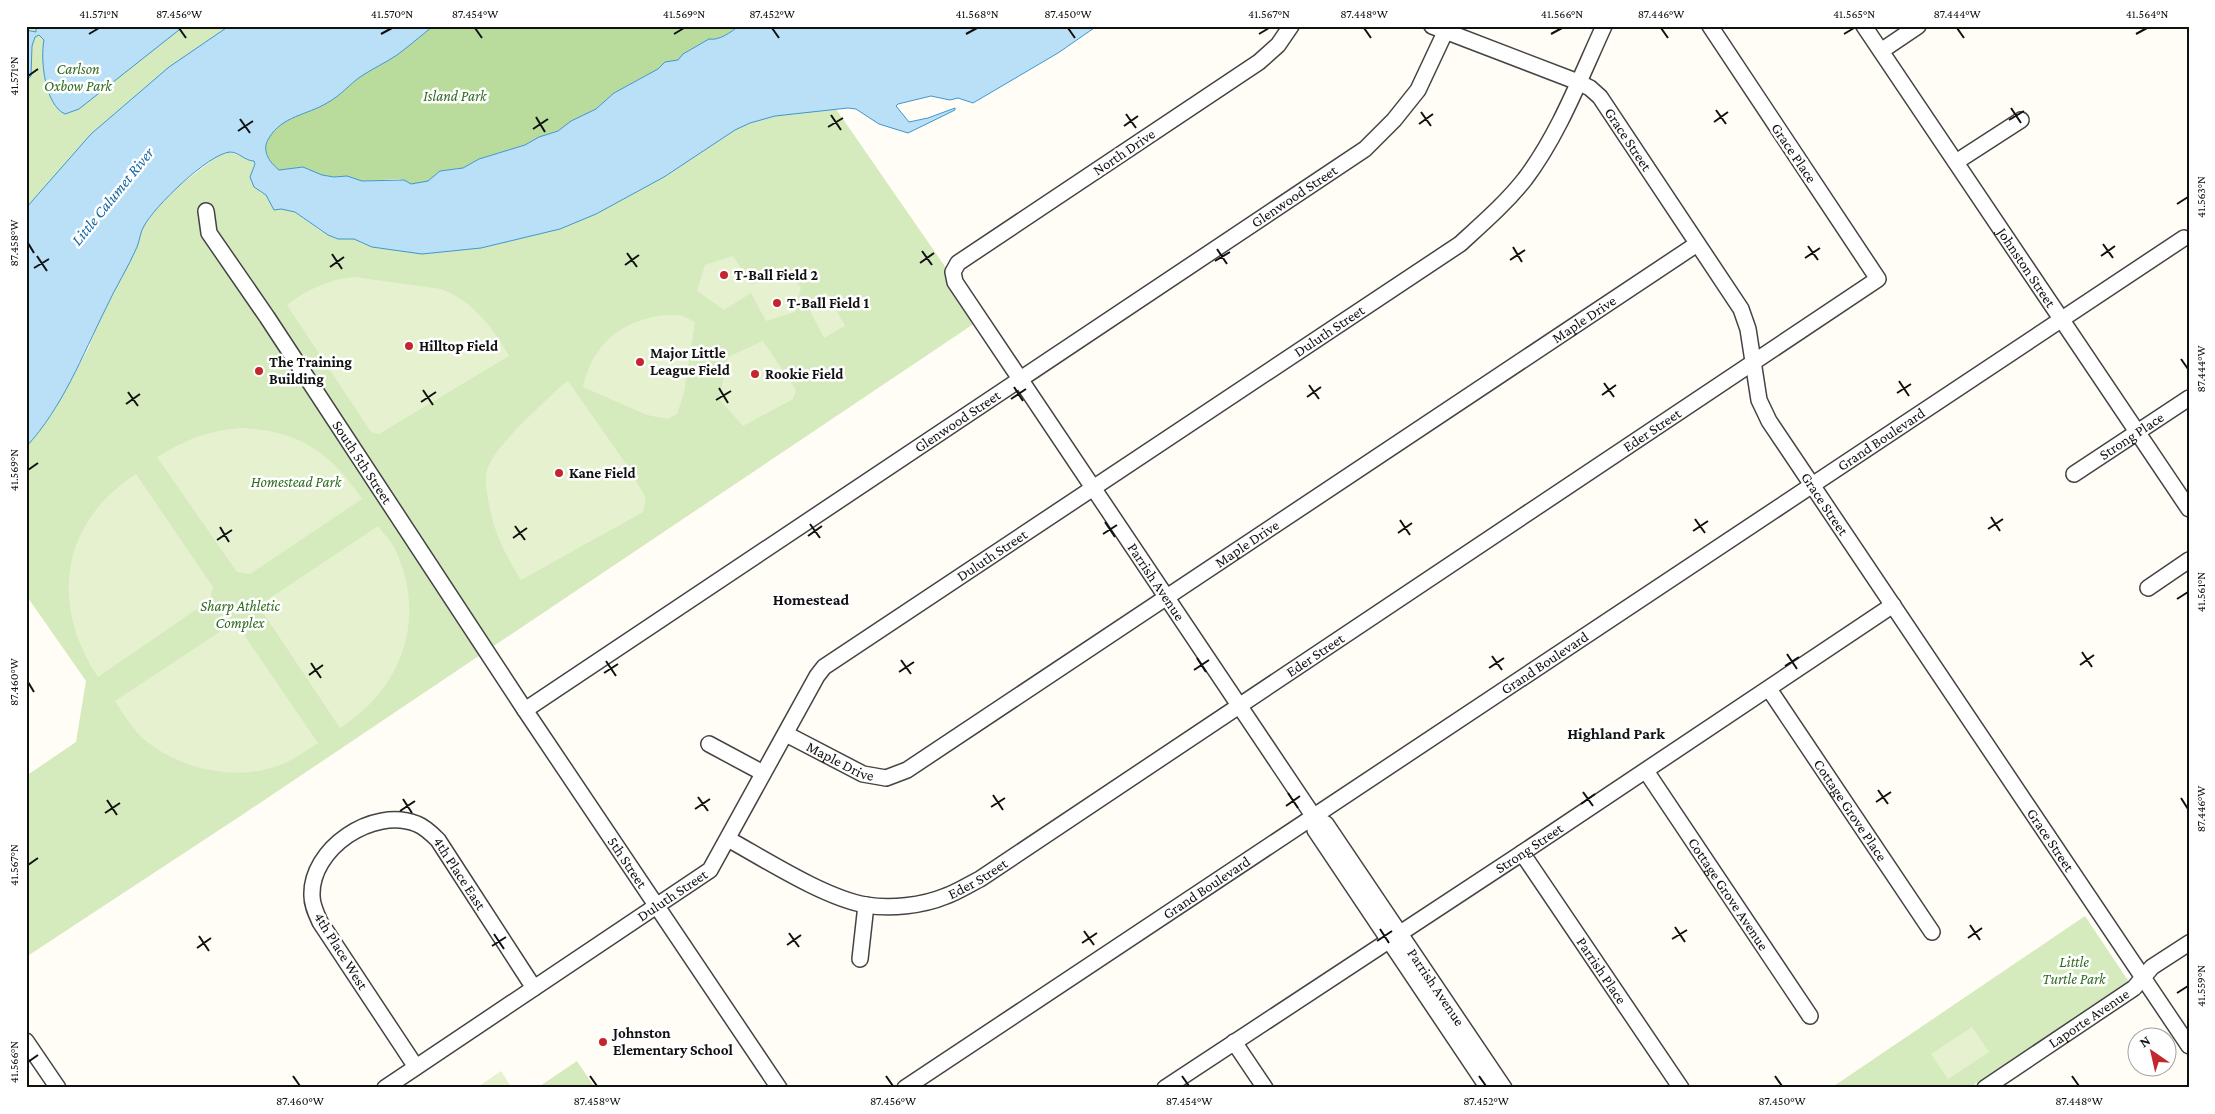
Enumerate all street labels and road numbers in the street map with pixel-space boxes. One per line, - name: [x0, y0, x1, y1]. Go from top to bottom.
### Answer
- street label: Grace Street: [1601, 105, 1655, 175]
- street label: Grace Place: [1768, 120, 1820, 186]
- street label: North Drive: [1090, 125, 1158, 178]
- street label: Glenwood Street: [1248, 161, 1341, 231]
- street label: Johnston Street: [1992, 223, 2059, 311]
- street label: Maple Drive: [1549, 292, 1619, 346]
- street label: Duluth Street: [1291, 301, 1368, 360]
- street label: Glenwood Street: [911, 386, 1004, 456]
- street label: Eder Street: [1620, 405, 1685, 455]
- street label: Grand Boulevard: [1835, 405, 1928, 474]
- street label: Strong Place: [2096, 409, 2167, 463]
- street label: South 5th Street: [329, 418, 396, 508]
- street label: Grace Street: [1798, 469, 1852, 539]
- street label: Maple Drive: [1212, 516, 1282, 571]
- street label: Duluth Street: [954, 526, 1031, 584]
- street label: Parrish Avenue: [1124, 540, 1188, 624]
- street label: Grand Boulevard: [1498, 628, 1591, 698]
- street label: Eder Street: [1283, 630, 1348, 680]
- street label: Maple Drive: [804, 738, 875, 784]
- street label: Cottage Grove Place: [1811, 756, 1890, 864]
- street label: Grace Street: [2024, 806, 2078, 875]
- street label: Strong Street: [1492, 819, 1567, 876]
- street label: 4th Place East: [430, 834, 490, 914]
- street label: 5th Street: [605, 834, 651, 892]
- street label: Cottage Grove Avenue: [1685, 835, 1772, 954]
- street label: Grand Boulevard: [1160, 853, 1253, 922]
- street label: Eder Street: [946, 855, 1011, 902]
- street label: Duluth Street: [634, 866, 711, 924]
- street label: 4th Place West: [311, 909, 372, 993]
- street label: Parrish Place: [1573, 934, 1630, 1007]
- street label: Parrish Avenue: [1404, 945, 1468, 1029]
- street label: Laporte Avenue: [2045, 985, 2132, 1051]

